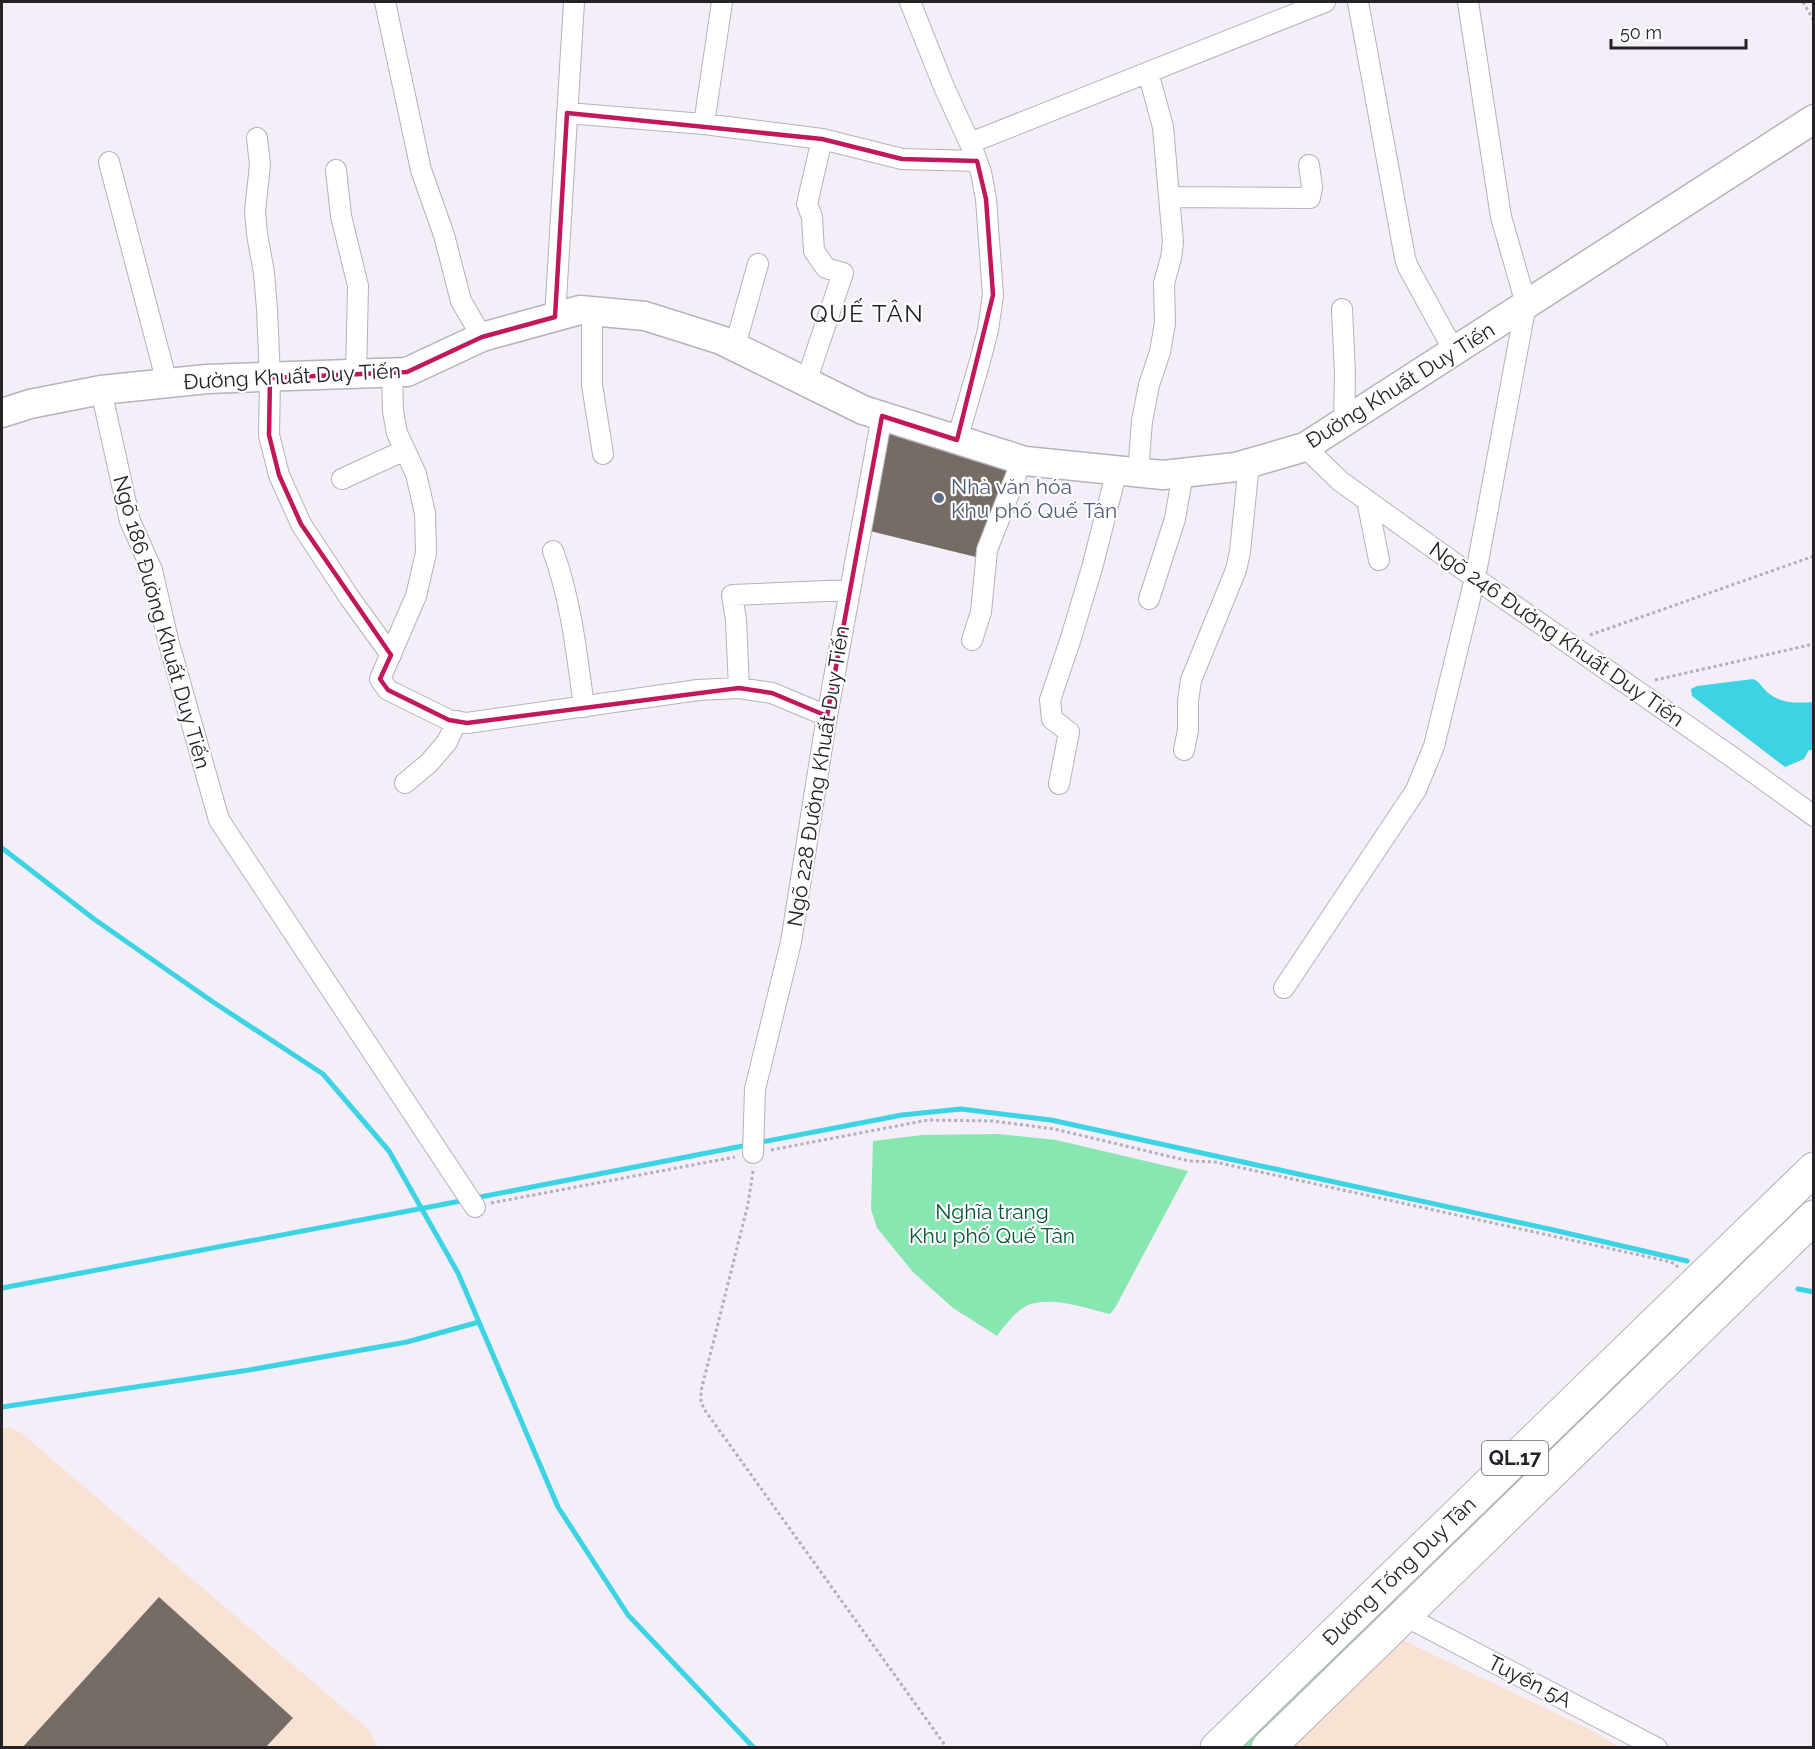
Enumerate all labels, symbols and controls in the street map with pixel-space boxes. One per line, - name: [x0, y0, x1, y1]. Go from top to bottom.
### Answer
- scale bar: [1611, 12, 1746, 50]
- text: 50 m: [1620, 22, 1662, 43]
- district label: QUẾ TÂN: [810, 298, 924, 328]
- street label: Đường Khuất Duy Tiến: [1301, 317, 1499, 453]
- street label: Đường Khuất Duy Tiến: [183, 358, 401, 394]
- street label: Ngõ 186 Đường Khuất Duy Tiến: [108, 472, 216, 772]
- place label: Nhà văn hóa Khu phố Quế Tân: [951, 474, 1117, 523]
- marker: Nhà văn hóa Khu phố Quế Tân: [932, 491, 946, 505]
- street label: Ngõ 246 Đường Khuất Duy Tiến: [1425, 536, 1689, 732]
- street label: Ngõ 228 Đường Khuất Duy Tiến: [782, 624, 854, 928]
- park label: Nghĩa trang Khu phố Quế Tân: [909, 1199, 1075, 1248]
- road number: QL.17: [1482, 1441, 1548, 1475]
- street label: Đường Tống Duy Tân: [1317, 1491, 1481, 1651]
- street label: Tuyến 5A: [1484, 1649, 1576, 1713]

